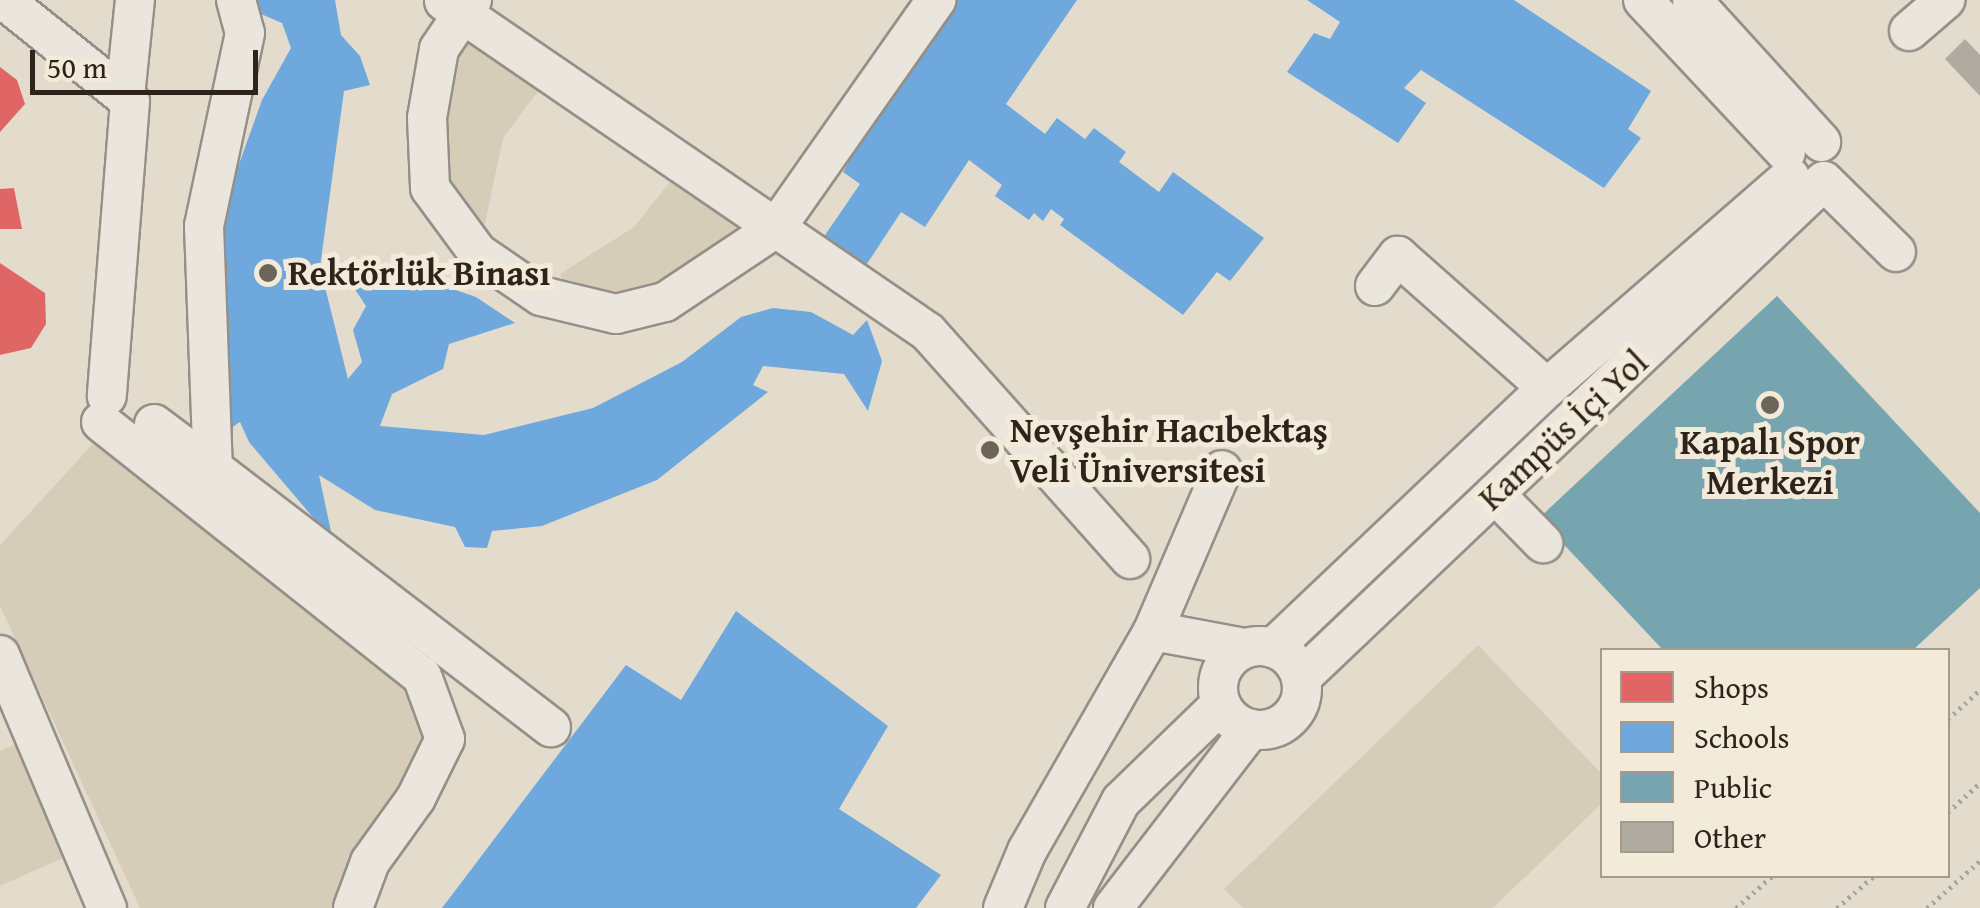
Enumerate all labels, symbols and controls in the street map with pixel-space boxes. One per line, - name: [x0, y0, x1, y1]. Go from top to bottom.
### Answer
- scale bar: [35, 30, 262, 92]
- text: 50 m: [47, 45, 107, 89]
- place label: Rektörlük Binası: [288, 252, 550, 294]
- marker: Rektörlük Binası: [257, 262, 279, 284]
- street label: Kampüs İçi Yol: [1470, 341, 1656, 519]
- marker: Kapalı Spor Merkezi: [1759, 394, 1781, 416]
- place label: Nevşehir Hacıbektaş Veli Üniversitesi: [1010, 409, 1328, 491]
- place label: Kapalı Spor Merkezi: [1680, 421, 1860, 503]
- marker: Nevşehir Hacıbektaş Veli Üniversitesi: [979, 439, 1001, 461]
- legend: [1600, 648, 1950, 878]
- text: Shops: [1694, 665, 1769, 709]
- text: Schools: [1694, 715, 1789, 759]
- text: Public: [1694, 765, 1772, 809]
- text: Other: [1694, 815, 1766, 859]

